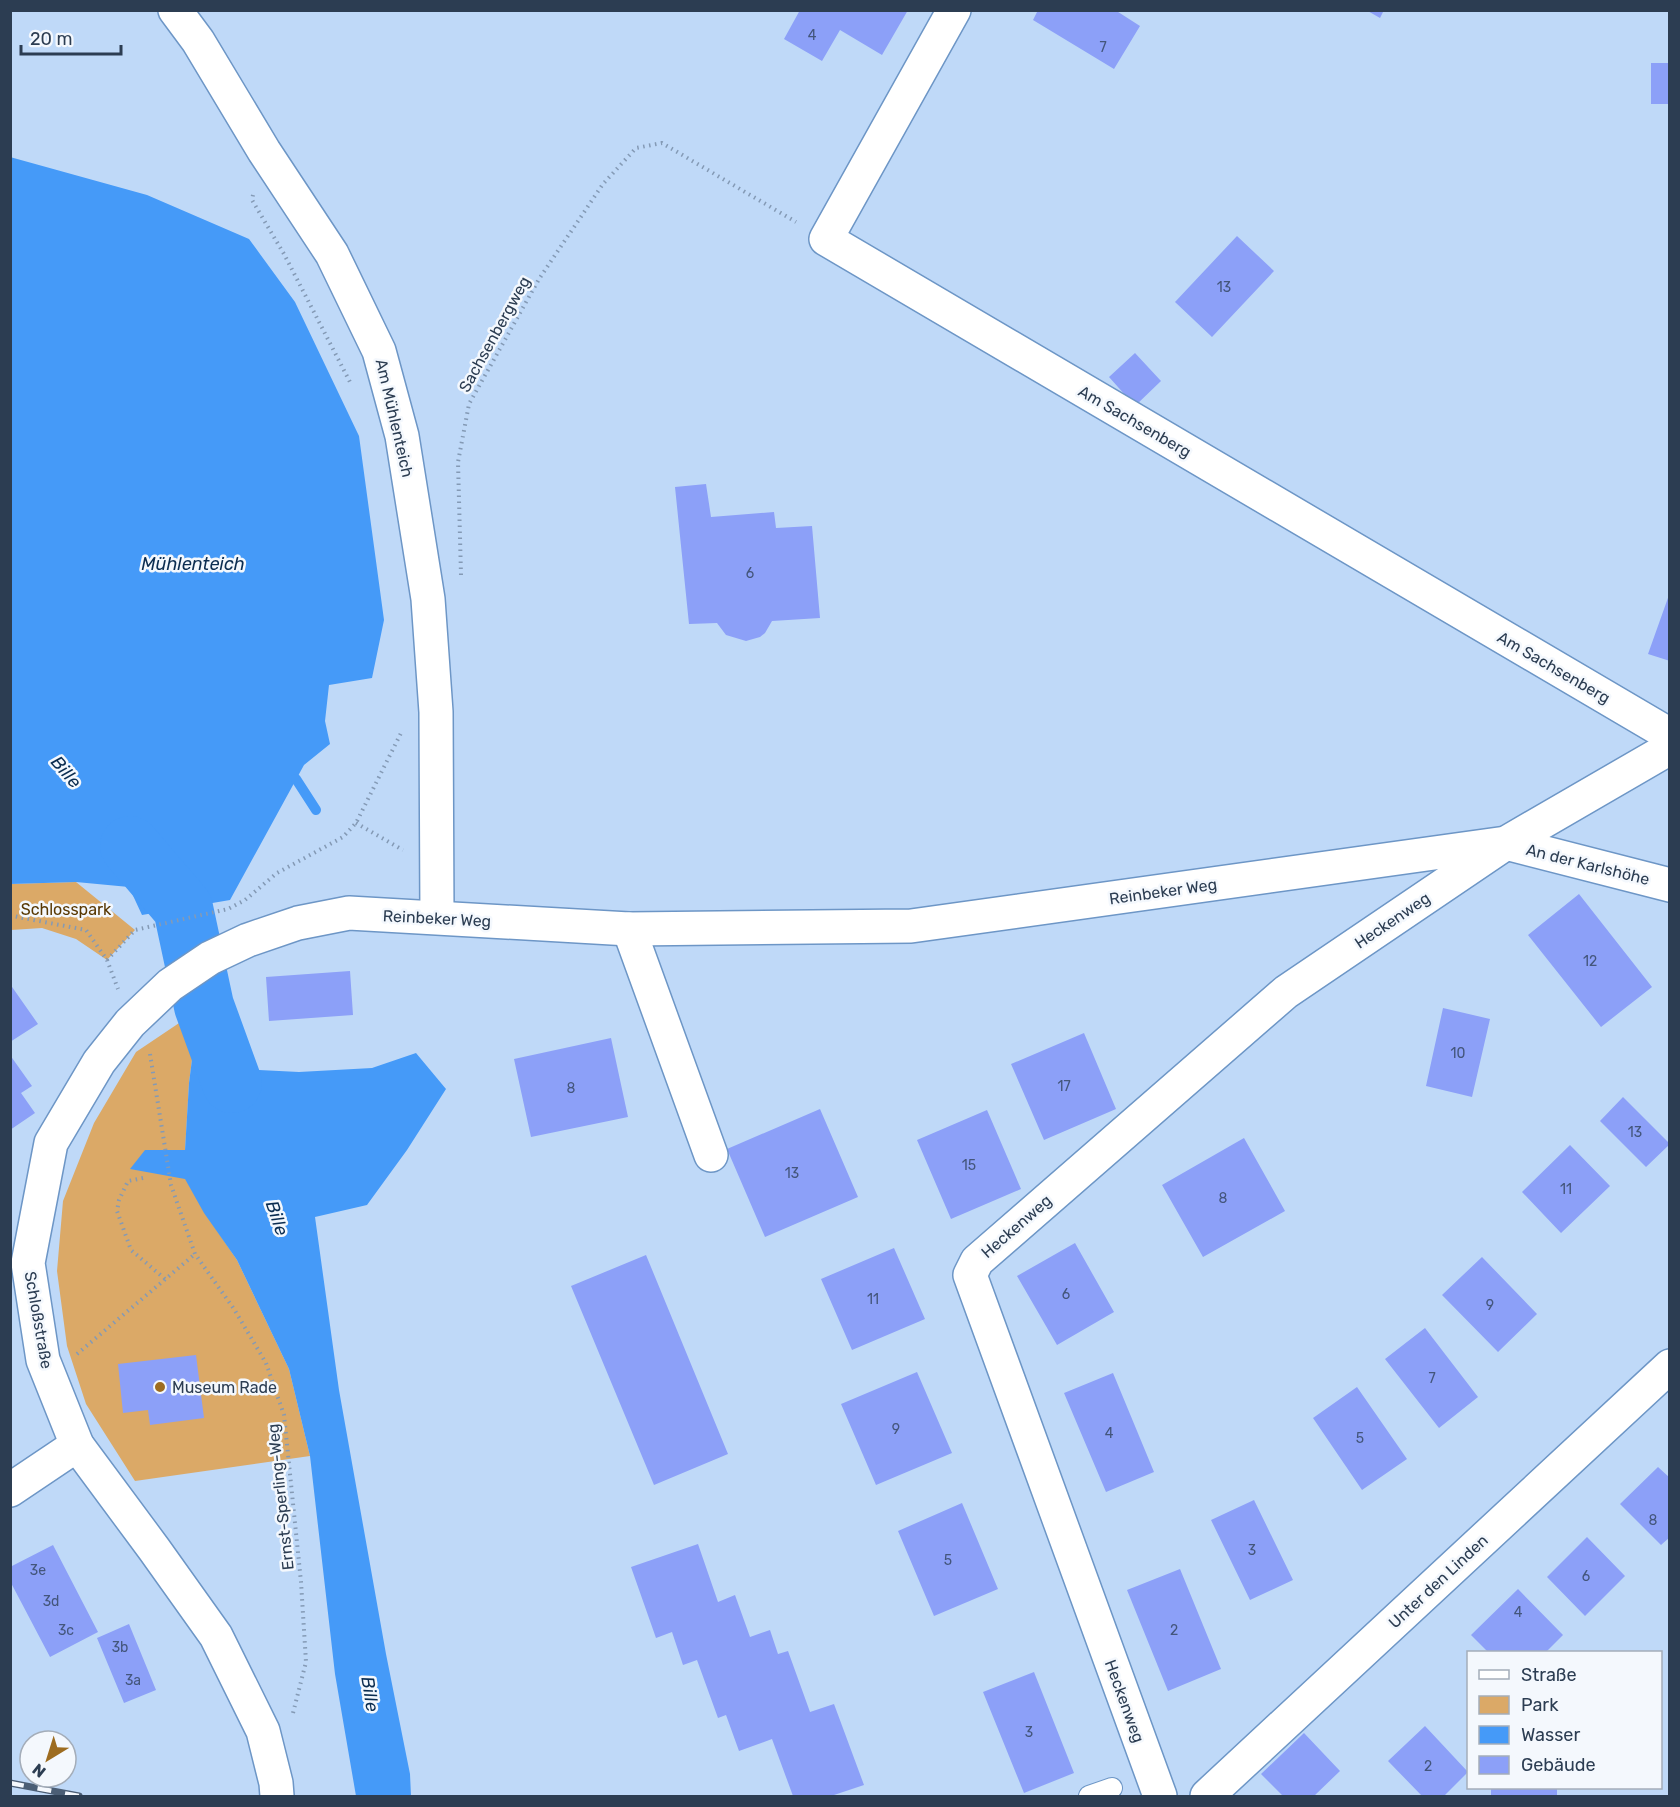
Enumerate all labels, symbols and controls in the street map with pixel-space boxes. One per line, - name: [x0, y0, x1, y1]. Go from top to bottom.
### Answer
- scale bar: [21, 18, 122, 56]
- house number: 4: [808, 27, 817, 44]
- text: 20 m: [30, 28, 72, 50]
- house number: 7: [1099, 39, 1107, 56]
- street label: Sachsenbergweg: [455, 273, 534, 395]
- house number: 13: [1217, 279, 1231, 296]
- street label: Am Mühlenteich: [372, 357, 417, 479]
- street label: Am Sachsenberg: [1075, 381, 1194, 461]
- water label: Mühlenteich: [141, 553, 245, 575]
- house number: 6: [746, 565, 754, 582]
- street label: Am Sachsenberg: [1494, 627, 1613, 707]
- water label: Bille: [46, 751, 86, 793]
- street label: An der Karlshöhe: [1524, 840, 1652, 889]
- street label: Reinbeker Weg: [1108, 875, 1218, 908]
- street label: Heckenweg: [1351, 888, 1434, 953]
- park label: Schlosspark: [21, 900, 112, 919]
- street label: Reinbeker Weg: [382, 906, 492, 931]
- house number: 12: [1583, 953, 1597, 970]
- house number: 10: [1451, 1045, 1466, 1062]
- house number: 17: [1057, 1078, 1071, 1095]
- house number: 8: [567, 1080, 576, 1097]
- house number: 13: [1628, 1124, 1642, 1141]
- house number: 15: [962, 1157, 976, 1174]
- house number: 13: [785, 1165, 799, 1182]
- house number: 11: [1560, 1181, 1572, 1198]
- house number: 8: [1219, 1190, 1228, 1207]
- street label: Heckenweg: [977, 1191, 1055, 1262]
- water label: Bille: [261, 1198, 293, 1238]
- street label: Schloßstraße: [21, 1270, 56, 1370]
- house number: 6: [1062, 1286, 1070, 1303]
- house number: 11: [867, 1291, 879, 1308]
- house number: 9: [1486, 1297, 1494, 1314]
- house number: 7: [1428, 1370, 1436, 1387]
- place label: Museum Rade: [172, 1378, 277, 1397]
- marker: Museum Rade: [153, 1380, 167, 1394]
- house number: 9: [892, 1421, 900, 1438]
- street label: Ernst-Sperling-Weg: [263, 1423, 298, 1571]
- house number: 4: [1105, 1425, 1114, 1442]
- house number: 5: [1356, 1430, 1364, 1447]
- house number: 8: [1649, 1512, 1658, 1529]
- street label: Unter den Linden: [1385, 1531, 1492, 1632]
- house number: 3: [1248, 1542, 1256, 1559]
- house number: 5: [944, 1552, 952, 1569]
- house number: 3e: [30, 1562, 46, 1579]
- house number: 6: [1582, 1568, 1590, 1585]
- house number: 3d: [43, 1593, 59, 1610]
- house number: 4: [1514, 1604, 1523, 1621]
- house number: 3c: [58, 1622, 74, 1639]
- house number: 2: [1170, 1622, 1178, 1639]
- house number: 3b: [112, 1639, 128, 1656]
- legend: [1467, 1651, 1662, 1789]
- street label: Heckenweg: [1101, 1657, 1148, 1745]
- text: Straße: [1521, 1664, 1577, 1686]
- house number: 3a: [125, 1672, 141, 1689]
- water label: Bille: [356, 1675, 384, 1713]
- text: Park: [1521, 1694, 1559, 1716]
- house number: 3: [1025, 1724, 1033, 1741]
- text: Wasser: [1521, 1724, 1580, 1746]
- north arrow: [18, 1729, 78, 1789]
- text: Gebäude: [1521, 1754, 1596, 1776]
- house number: 2: [1424, 1758, 1432, 1775]
- text: N: [29, 1759, 49, 1781]

